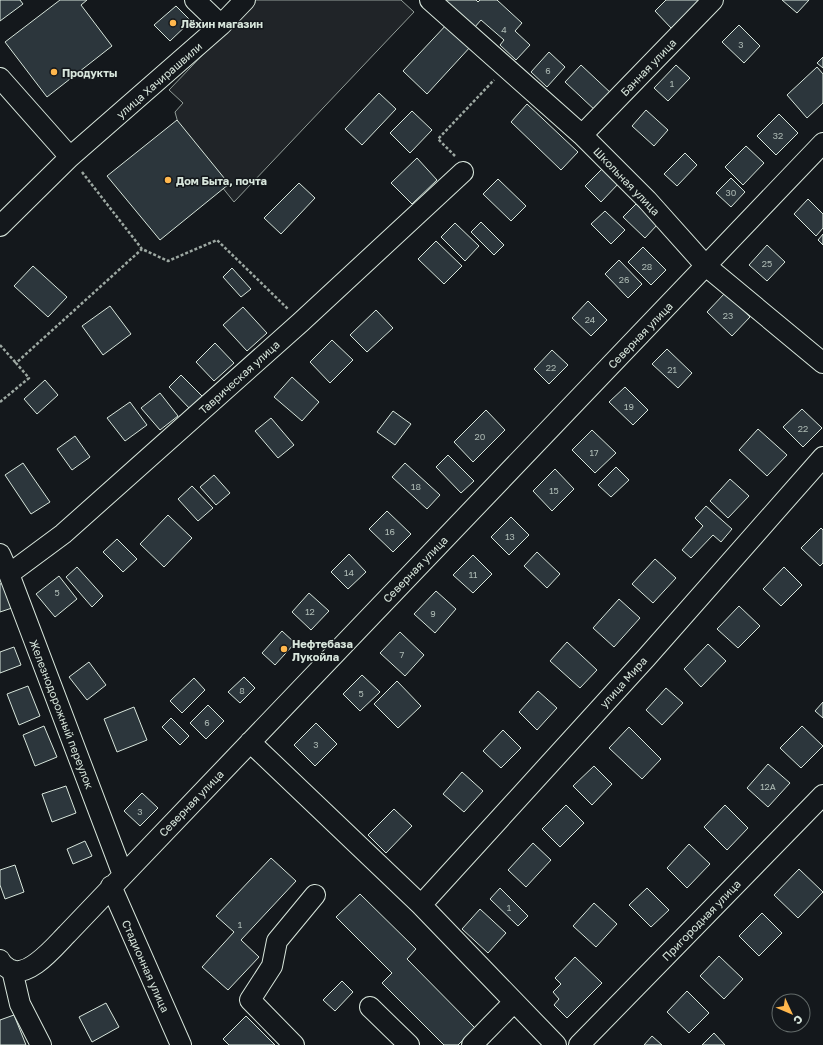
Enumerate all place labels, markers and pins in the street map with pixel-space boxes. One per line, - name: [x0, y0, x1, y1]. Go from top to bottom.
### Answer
- place label: Лёхин магазин: [181, 17, 263, 30]
- marker: Лёхин магазин: [168, 18, 178, 28]
- place label: Продукты: [62, 66, 117, 79]
- marker: Продукты: [49, 67, 59, 77]
- place label: Дом Быта, почта: [176, 174, 267, 187]
- marker: Дом Быта, почта: [163, 175, 173, 185]
- place label: Нефтебаза Лукойла: [292, 637, 353, 663]
- marker: Нефтебаза Лукойла: [279, 644, 289, 654]

